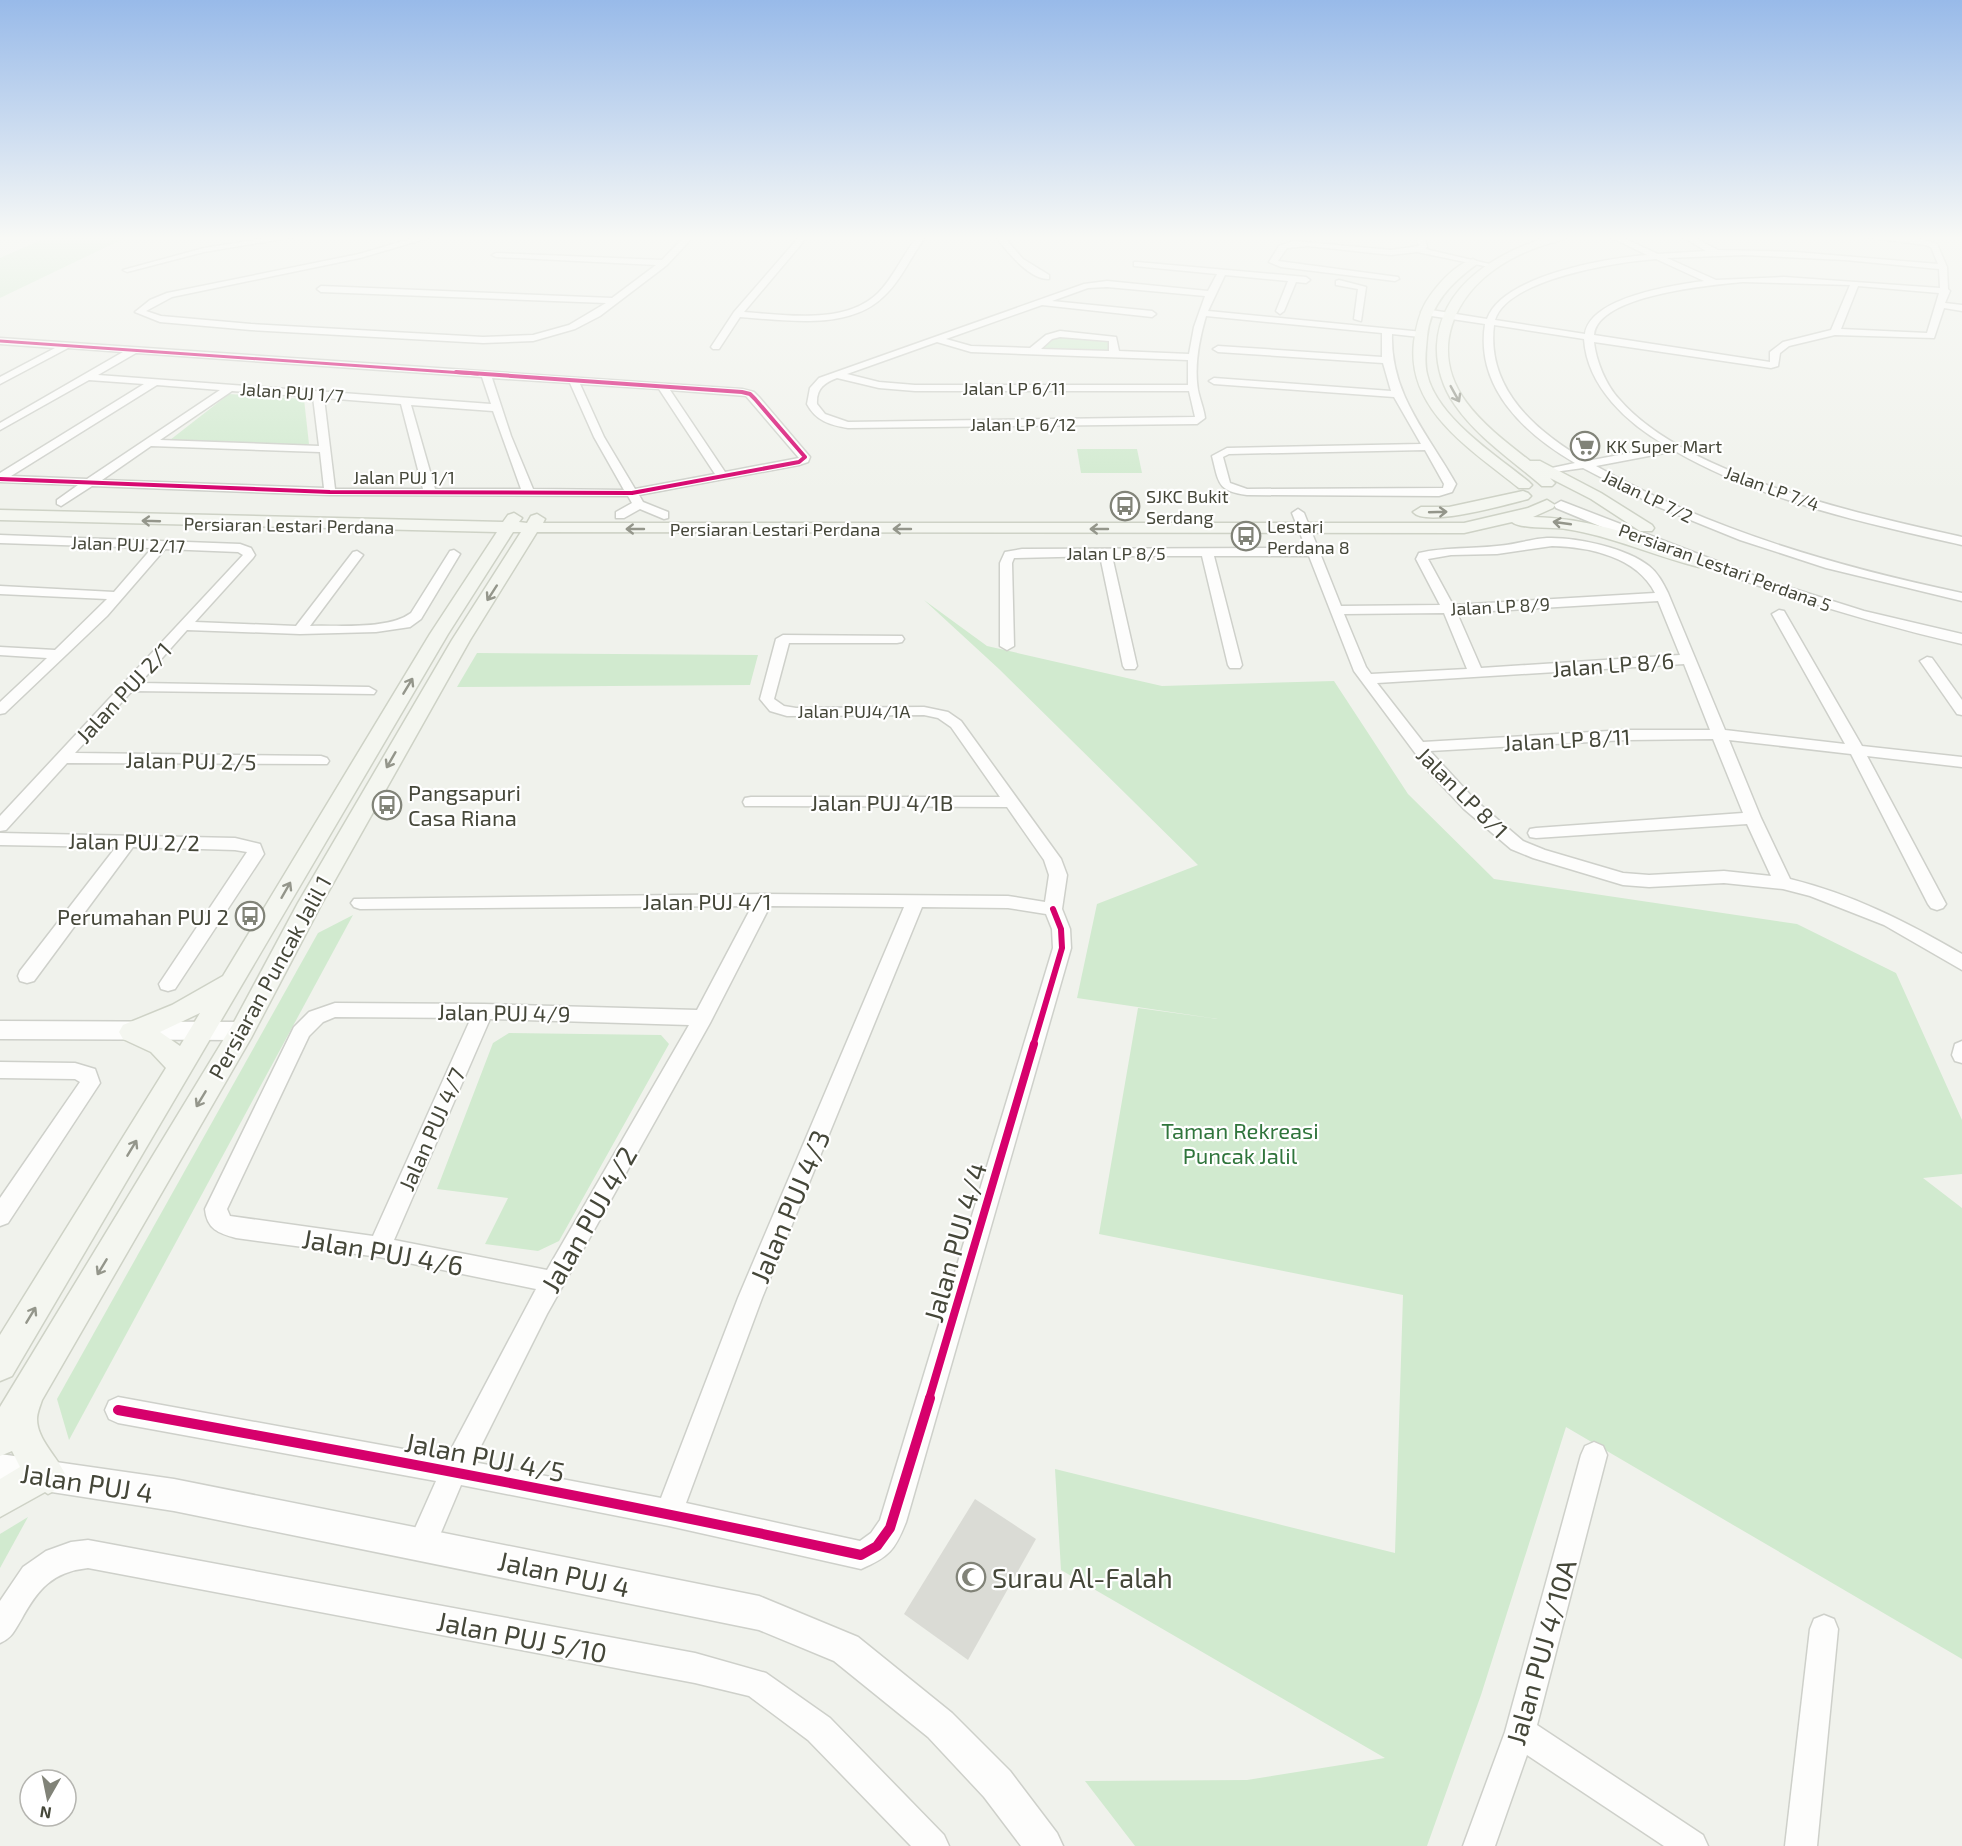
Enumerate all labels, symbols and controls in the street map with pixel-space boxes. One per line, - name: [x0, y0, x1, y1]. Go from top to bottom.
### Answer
- street label: Jalan PUJ 1/7: [239, 377, 345, 407]
- street label: Jalan LP 6/11: [962, 377, 1066, 399]
- one-way arrow: [1449, 385, 1461, 402]
- street label: Jalan LP 6/12: [970, 413, 1076, 435]
- supermarket icon: KK Super Mart: [1569, 430, 1601, 462]
- place label: KK Super Mart: [1606, 435, 1722, 457]
- street label: Jalan LP 7/4: [1722, 461, 1822, 515]
- street label: Jalan LP 7/2: [1599, 465, 1697, 527]
- street label: Jalan PUJ 1/1: [353, 466, 455, 488]
- place label: SJKC Bukit Serdang: [1146, 485, 1229, 528]
- bus stop icon: SJKC Bukit Serdang: [1109, 490, 1141, 522]
- one-way arrow: [1427, 506, 1447, 518]
- street label: Persiaran Lestari Perdana: [183, 512, 395, 538]
- place label: Lestari Perdana 8: [1267, 515, 1350, 558]
- one-way arrow: [142, 516, 161, 527]
- street label: Persiaran Lestari Perdana: [670, 518, 880, 540]
- one-way arrow: [1552, 518, 1572, 529]
- street label: Persiaran Lestari Perdana 5: [1616, 518, 1834, 616]
- bus stop icon: Lestari Perdana 8: [1230, 520, 1262, 552]
- one-way arrow: [625, 523, 645, 535]
- one-way arrow: [892, 523, 912, 535]
- one-way arrow: [1090, 523, 1110, 535]
- street label: Jalan PUJ 2/17: [71, 531, 185, 557]
- street label: Jalan LP 8/5: [1066, 542, 1166, 564]
- one-way arrow: [485, 584, 497, 601]
- street label: Jalan LP 8/9: [1450, 592, 1550, 620]
- street label: Jalan PUJ 2/1: [70, 636, 176, 748]
- street label: Jalan LP 8/6: [1551, 647, 1675, 681]
- one-way arrow: [402, 678, 414, 695]
- street label: Jalan PUJ4/1A: [798, 700, 911, 722]
- street label: Jalan LP 8/11: [1503, 723, 1631, 755]
- street label: Jalan LP 8/1: [1412, 741, 1514, 843]
- street label: Jalan PUJ 2/5: [125, 746, 257, 774]
- one-way arrow: [385, 751, 397, 768]
- place label: Pangsapuri Casa Riana: [408, 779, 521, 830]
- bus stop icon: Pangsapuri Casa Riana: [371, 789, 403, 821]
- street label: Jalan PUJ 4/1B: [811, 789, 953, 815]
- street label: Jalan PUJ 2/2: [68, 827, 200, 855]
- street label: Persiaran Puncak Jalil 1: [202, 871, 336, 1083]
- one-way arrow: [280, 882, 292, 899]
- street label: Jalan PUJ 4/1: [642, 888, 772, 914]
- bus stop icon: Perumahan PUJ 2: [234, 900, 266, 932]
- place label: Perumahan PUJ 2: [57, 903, 229, 929]
- street label: Jalan PUJ 4/9: [437, 998, 571, 1026]
- street label: Jalan PUJ 4/7: [392, 1064, 470, 1194]
- one-way arrow: [195, 1090, 207, 1107]
- park label: Taman Rekreasi Puncak Jalil: [1161, 1117, 1319, 1168]
- street label: Jalan PUJ 4/3: [742, 1125, 836, 1287]
- one-way arrow: [126, 1140, 138, 1157]
- street label: Jalan PUJ 4/2: [533, 1140, 643, 1298]
- street label: Jalan PUJ 4/4: [916, 1159, 992, 1325]
- street label: Jalan PUJ 4/6: [300, 1221, 466, 1281]
- one-way arrow: [96, 1258, 108, 1275]
- one-way arrow: [25, 1307, 37, 1324]
- street label: Jalan PUJ 4/5: [402, 1425, 568, 1487]
- street label: Jalan PUJ 4: [18, 1456, 156, 1508]
- street label: Jalan PUJ 4: [495, 1543, 633, 1603]
- street label: Jalan PUJ 4/10A: [1498, 1555, 1582, 1748]
- mosque icon: Surau Al-Falah: [955, 1561, 987, 1593]
- place label: Surau Al-Falah: [992, 1561, 1173, 1593]
- street label: Jalan PUJ 5/10: [434, 1604, 610, 1668]
- north arrow: [18, 1768, 78, 1828]
- text: N: [38, 1803, 53, 1824]

